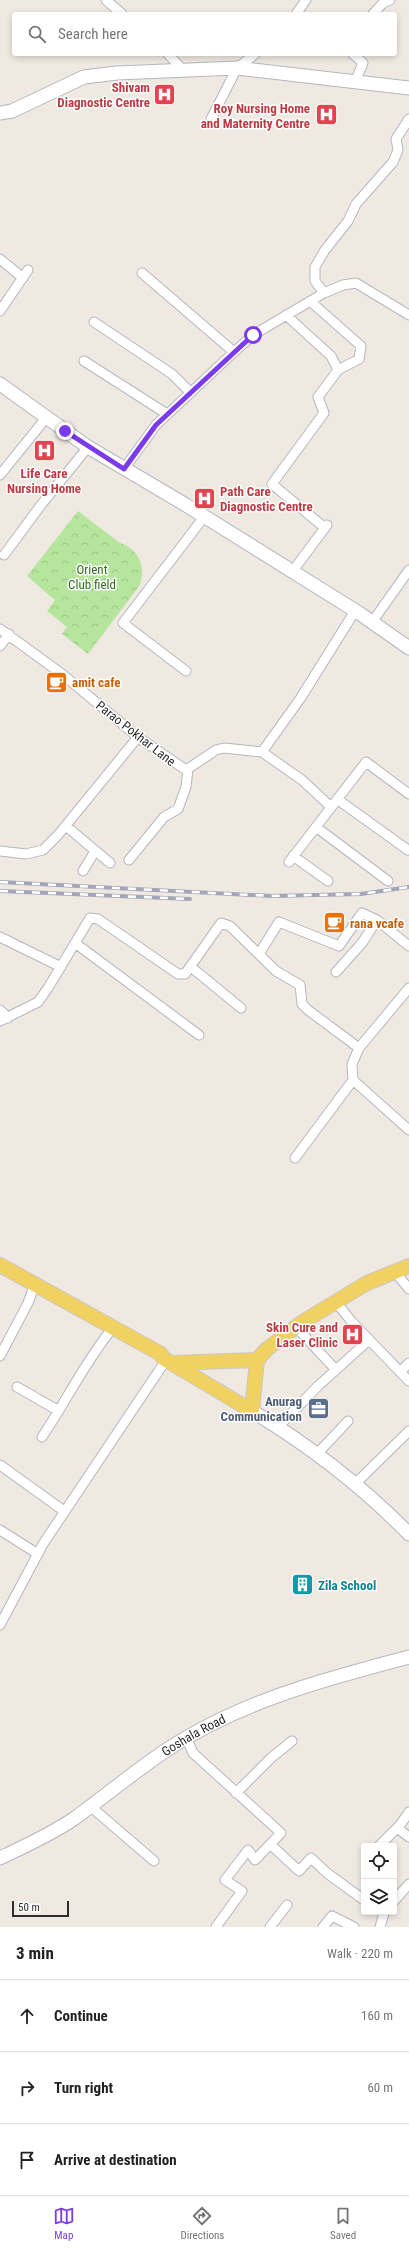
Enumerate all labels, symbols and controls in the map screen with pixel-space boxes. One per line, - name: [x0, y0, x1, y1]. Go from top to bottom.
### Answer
- search box: [12, 12, 397, 56]
- icon: search: [26, 23, 48, 45]
- text: Search here: [58, 25, 128, 43]
- place label: Shivam Diagnostic Centre: [57, 80, 150, 110]
- hospital icon: Shivam Diagnostic Centre: [152, 81, 178, 107]
- place label: Roy Nursing Home and Maternity Centre: [201, 101, 310, 131]
- hospital icon: Roy Nursing Home and Maternity Centre: [313, 102, 339, 128]
- route start: [244, 326, 262, 344]
- route end: [56, 422, 74, 440]
- hospital icon: Life Care Nursing Home: [31, 438, 57, 464]
- place label: Life Care Nursing Home: [7, 466, 81, 496]
- place label: Path Care Diagnostic Centre: [220, 484, 313, 514]
- hospital icon: Path Care Diagnostic Centre: [192, 485, 218, 511]
- park label: Orient Club field: [68, 562, 116, 592]
- cafe icon: amit cafe: [43, 669, 69, 695]
- place label: amit cafe: [72, 675, 120, 690]
- street label: Parao Pokhar Lane: [93, 698, 178, 769]
- cafe icon: rana vcafe: [321, 910, 347, 936]
- place label: rana vcafe: [350, 916, 404, 931]
- place label: Skin Cure and Laser Clinic: [266, 1320, 338, 1350]
- hospital icon: Skin Cure and Laser Clinic: [340, 1321, 366, 1347]
- place label: Anurag Communication: [221, 1394, 302, 1424]
- office icon: Anurag Communication: [305, 1395, 331, 1421]
- building icon: Zila School: [289, 1572, 315, 1598]
- place label: Zila School: [318, 1578, 376, 1593]
- street label: Goshala Road: [159, 1711, 228, 1759]
- map controls: [361, 1843, 397, 1915]
- button: locate: [361, 1843, 397, 1879]
- button: layers: [361, 1879, 397, 1915]
- scale bar: [12, 1899, 69, 1918]
- text: 50 m: [18, 1901, 40, 1914]
- text: 3 min: [16, 1943, 54, 1963]
- text: Walk · 220 m: [327, 1946, 393, 1961]
- icon: ahead: [16, 2005, 38, 2027]
- text: Continue: [54, 2007, 108, 2025]
- text: 160 m: [361, 2008, 393, 2023]
- icon: right: [16, 2077, 38, 2099]
- text: Turn right: [54, 2079, 113, 2097]
- text: 60 m: [367, 2080, 393, 2095]
- icon: arrive: [16, 2149, 38, 2171]
- text: Arrive at destination: [54, 2151, 177, 2169]
- tab: Map: [53, 2205, 75, 2242]
- tab: Directions: [180, 2205, 224, 2242]
- tab: Saved: [330, 2205, 356, 2242]

